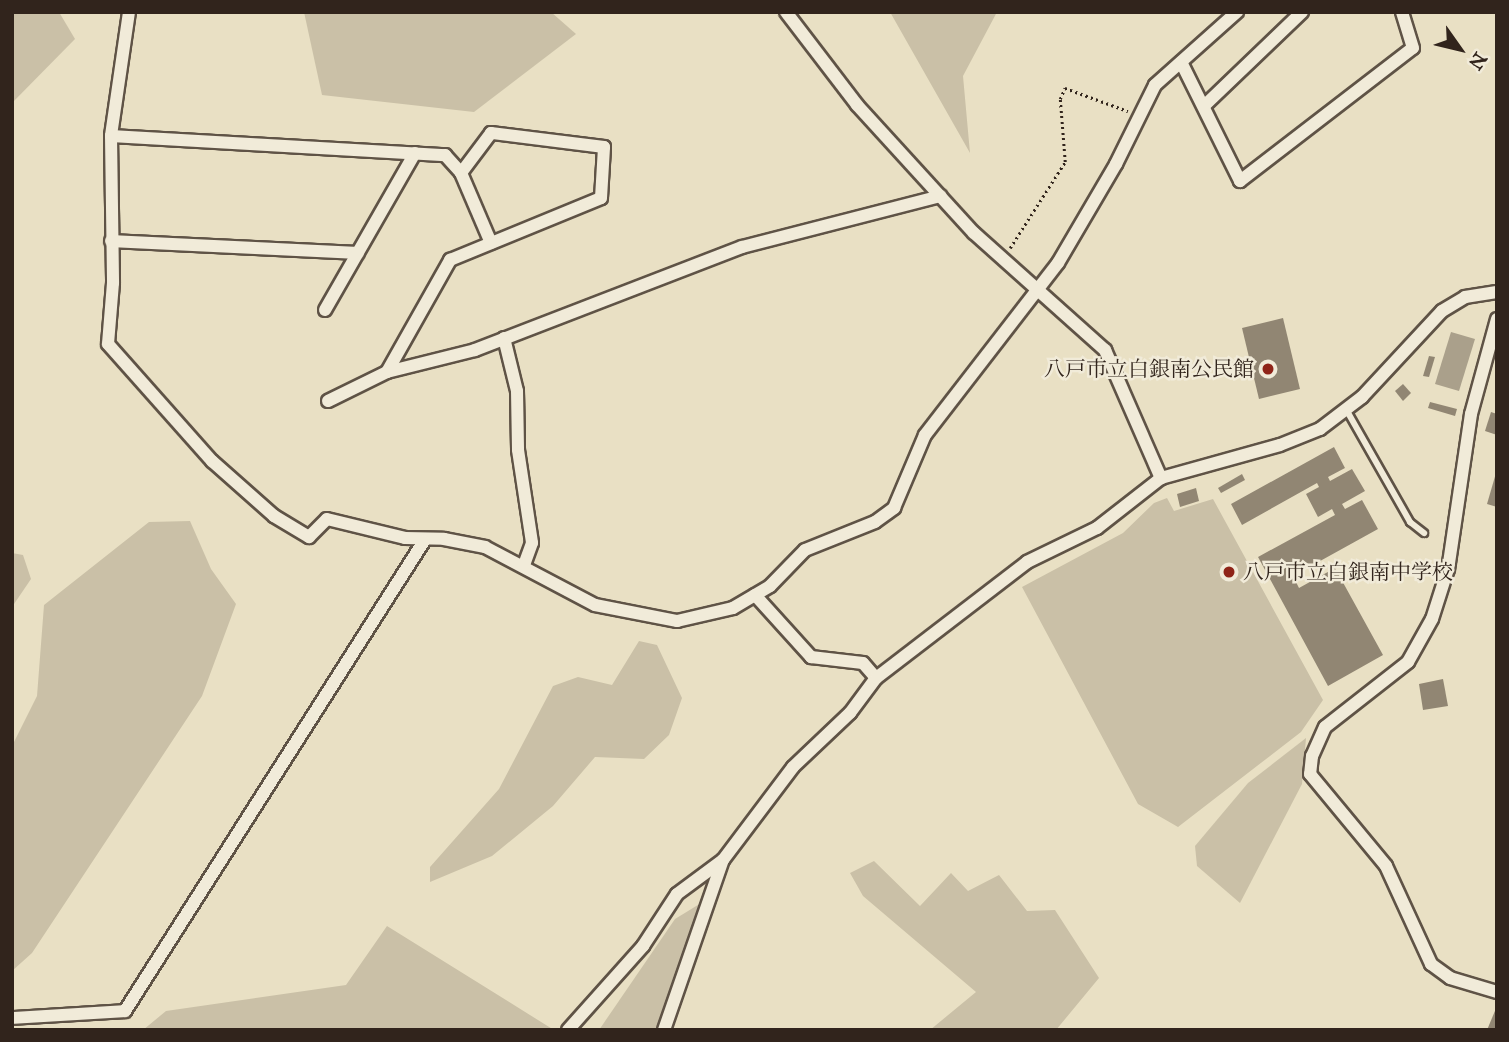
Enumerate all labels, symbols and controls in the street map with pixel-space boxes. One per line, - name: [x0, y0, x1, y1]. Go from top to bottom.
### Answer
- north arrow: [1425, 14, 1495, 84]
- text: N: [1464, 48, 1492, 74]
- place label: 八戸市立白銀南公民館: [1044, 356, 1254, 382]
- marker: 八戸市立白銀南公民館: [1260, 361, 1276, 377]
- place label: 八戸市立白銀南中学校: [1243, 559, 1453, 585]
- marker: 八戸市立白銀南中学校: [1221, 564, 1237, 580]

